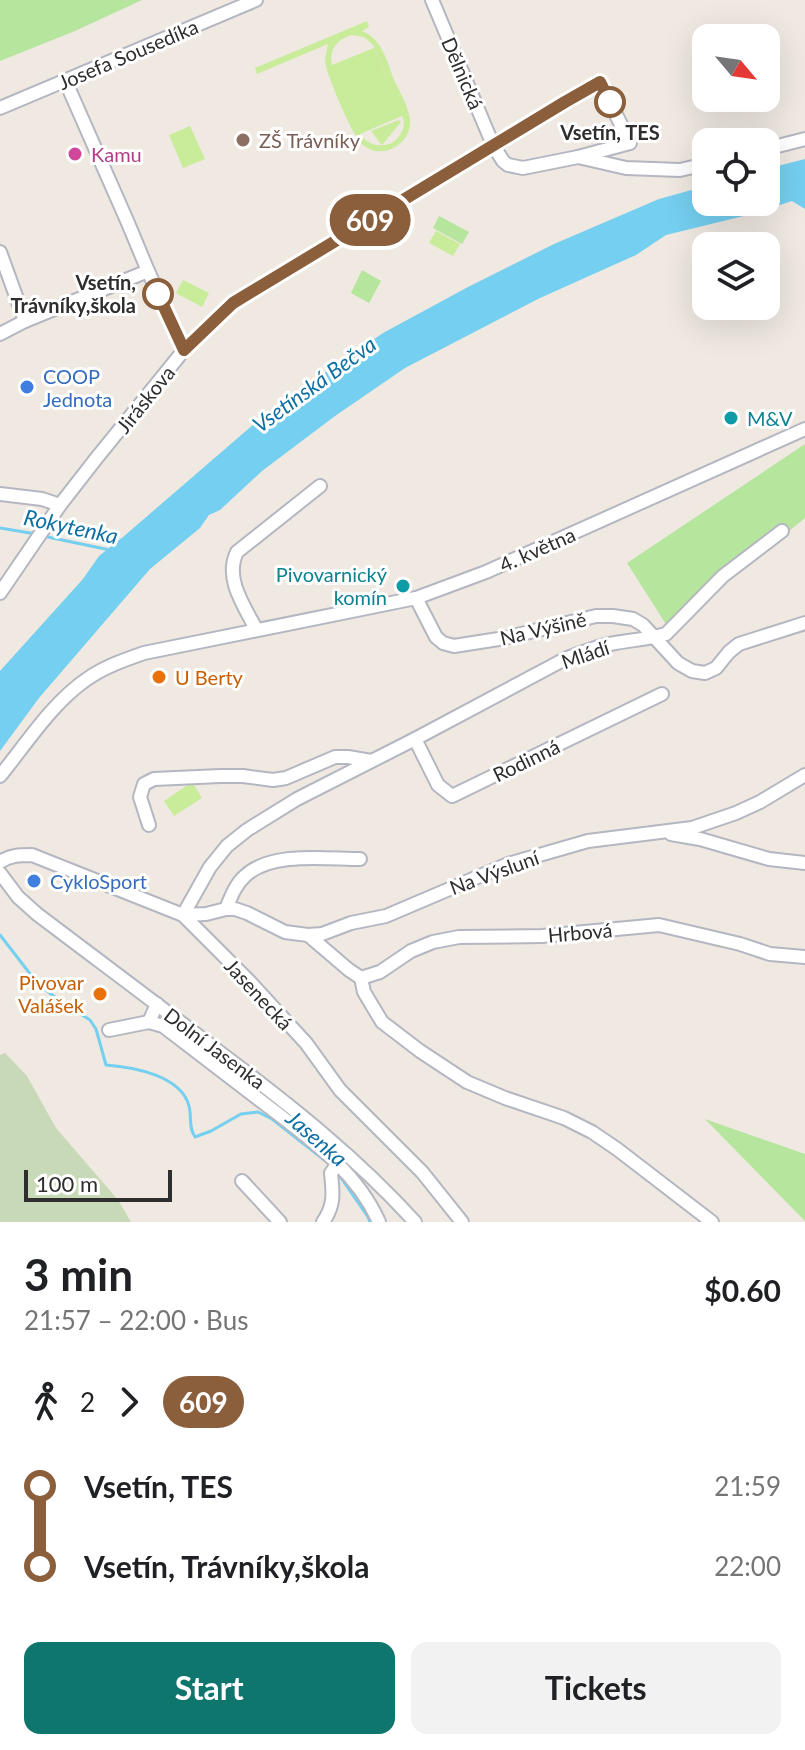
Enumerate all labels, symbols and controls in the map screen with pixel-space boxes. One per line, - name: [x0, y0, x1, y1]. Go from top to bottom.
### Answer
- street label: Josefa Sousedíka: [54, 14, 202, 94]
- north arrow: [692, 24, 780, 112]
- map controls: [692, 24, 780, 320]
- street label: Dělnická: [437, 33, 489, 113]
- marker: Vsetín, TES: [595, 87, 625, 117]
- place label: Vsetín, TES: [559, 120, 660, 144]
- place label: ZŠ Trávníky: [259, 128, 361, 152]
- button: locate: [692, 128, 780, 216]
- marker: ZŠ Trávníky: [234, 131, 252, 149]
- place label: Kamu: [91, 142, 142, 166]
- marker: Kamu: [66, 145, 84, 163]
- line badge: 609: [324, 194, 416, 246]
- text: 609: [346, 203, 394, 237]
- button: layers: [692, 232, 780, 320]
- place label: Vsetín, Trávníky,škola: [11, 270, 136, 317]
- marker: Vsetín, Trávníky,škola: [143, 279, 173, 309]
- water label: Vsetínská Bečva: [247, 330, 381, 438]
- street label: Jiráskova: [111, 361, 179, 437]
- place label: COOP Jednota: [43, 364, 112, 411]
- marker: COOP Jednota: [18, 378, 36, 396]
- place label: M&V: [747, 406, 793, 430]
- marker: M&V: [722, 409, 740, 427]
- water label: Rokytenka: [22, 503, 120, 549]
- street label: 4. května: [495, 522, 579, 576]
- place label: Pivovarnický komín: [276, 562, 388, 609]
- marker: Pivovarnický komín: [394, 577, 412, 595]
- street label: Na Výšině: [498, 606, 588, 650]
- street label: Mládí: [558, 634, 613, 673]
- place label: U Berty: [175, 665, 244, 689]
- marker: U Berty: [150, 668, 168, 686]
- street label: Rodinná: [489, 734, 563, 786]
- street label: Na Výsluní: [446, 844, 543, 899]
- place label: CykloSport: [50, 869, 147, 893]
- marker: CykloSport: [25, 872, 43, 890]
- street label: Hrbová: [547, 917, 613, 947]
- street label: Jasenecká: [220, 953, 298, 1035]
- place label: Pivovar Valášek: [18, 970, 85, 1017]
- marker: Pivovar Valášek: [91, 985, 109, 1003]
- street label: Dolní Jasenka: [160, 1002, 270, 1094]
- water label: Jasenka: [280, 1104, 353, 1172]
- scale bar: [24, 1166, 172, 1202]
- text: 100 m: [36, 1170, 98, 1197]
- text: 3 min: [24, 1248, 133, 1300]
- text: $0.60: [704, 1272, 781, 1308]
- text: 21:57 – 22:00 · Bus: [24, 1304, 248, 1336]
- icon: walk: [24, 1380, 68, 1424]
- icon: forward: [107, 1380, 151, 1424]
- text: 609: [179, 1385, 228, 1419]
- text: 2: [80, 1386, 95, 1418]
- text: Vsetín, TES: [84, 1468, 233, 1504]
- text: 21:59: [714, 1470, 781, 1502]
- text: Vsetín, Trávníky,škola: [84, 1548, 369, 1584]
- text: 22:00: [714, 1550, 781, 1582]
- button: Start: [24, 1642, 395, 1734]
- button: Tickets: [411, 1642, 781, 1734]

